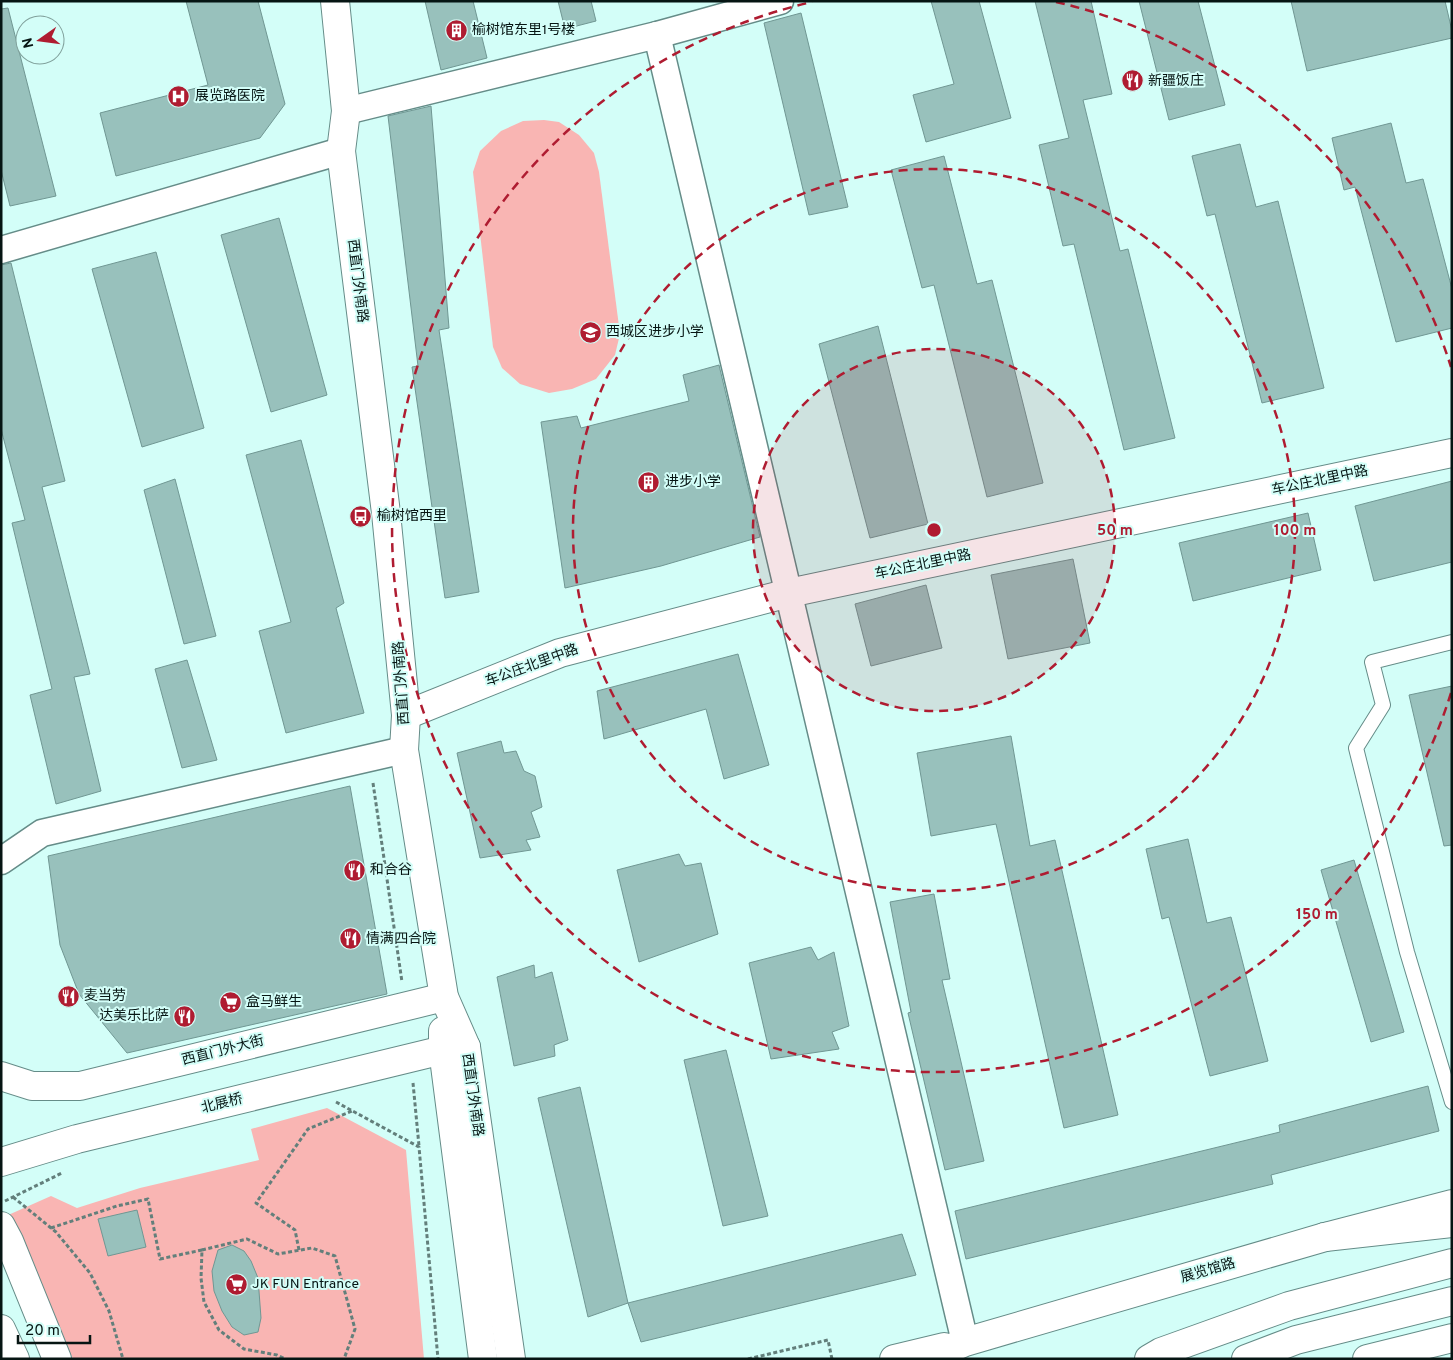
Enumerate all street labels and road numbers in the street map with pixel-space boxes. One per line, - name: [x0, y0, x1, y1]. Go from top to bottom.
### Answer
- street label: 西直门外南路: [343, 238, 372, 324]
- street label: 车公庄北里中路: [1270, 462, 1370, 500]
- street label: 车公庄北里中路: [873, 546, 973, 584]
- street label: 车公庄北里中路: [483, 640, 581, 691]
- street label: 西直门外南路: [390, 641, 413, 726]
- street label: 西直门外大街: [180, 1032, 266, 1069]
- street label: 西直门外南路: [458, 1052, 487, 1138]
- street label: 北展桥: [199, 1090, 244, 1117]
- street label: 展览馆路: [1178, 1254, 1237, 1287]

